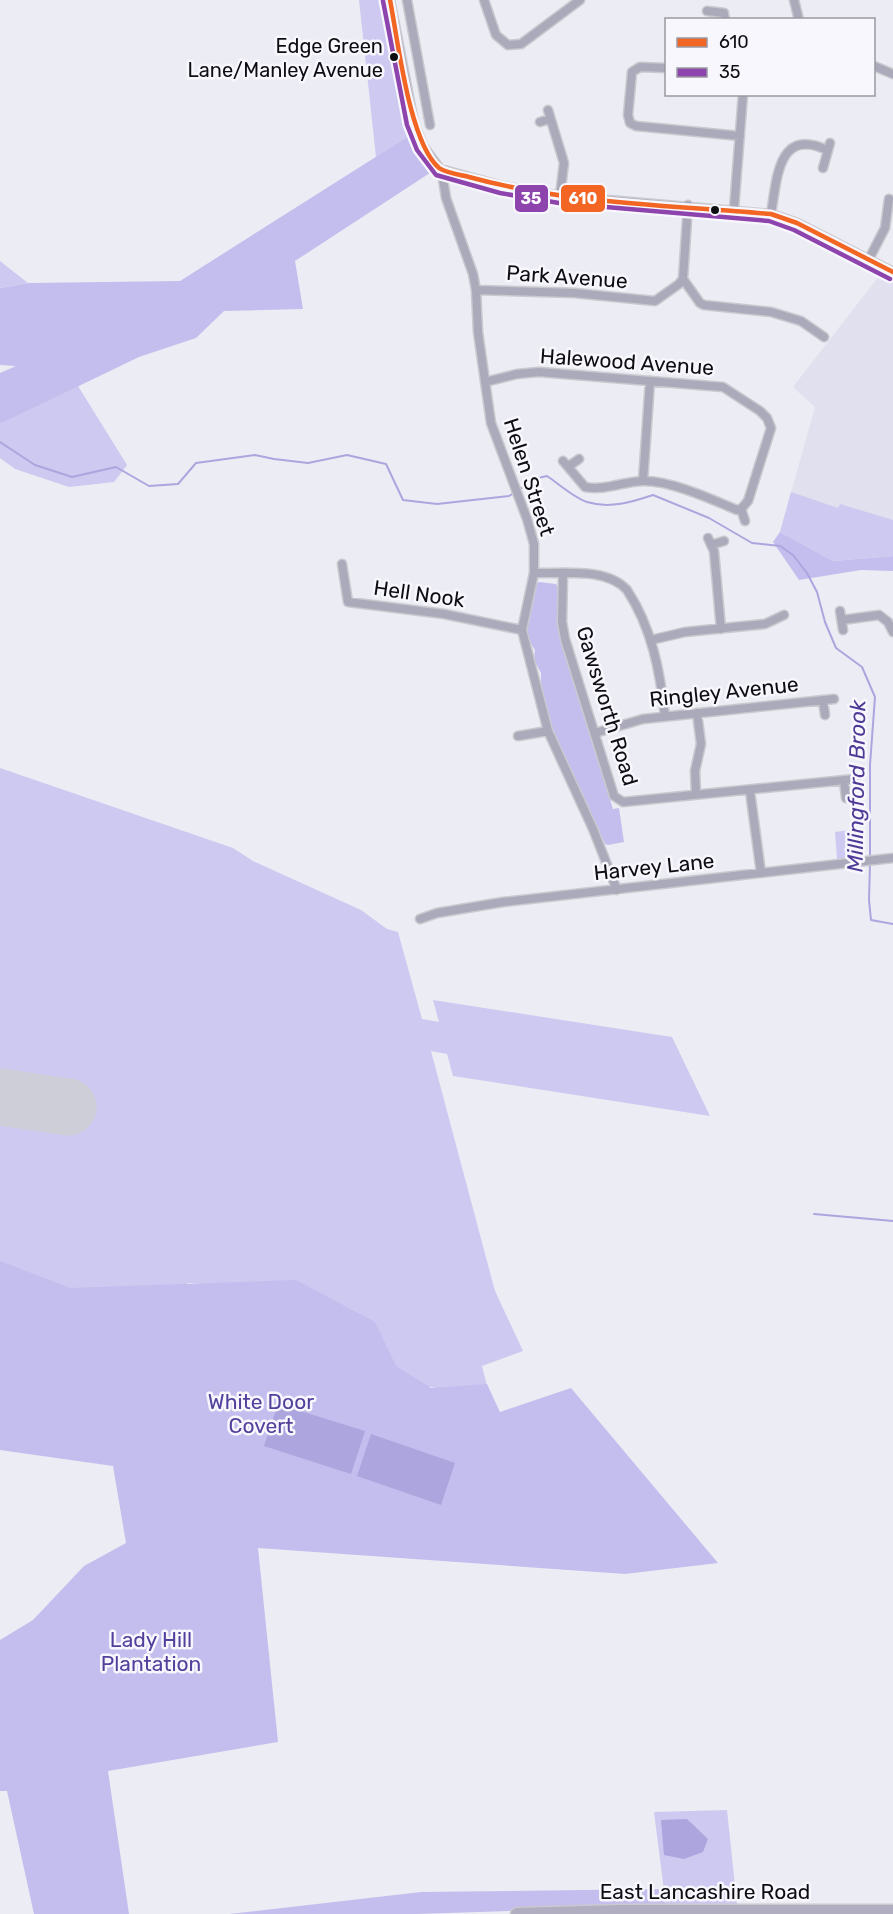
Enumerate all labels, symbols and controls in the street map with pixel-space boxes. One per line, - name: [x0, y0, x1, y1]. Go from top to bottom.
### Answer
- legend: [665, 18, 875, 96]
- text: 610: [719, 31, 749, 53]
- place label: Edge Green Lane/Manley Avenue: [188, 34, 383, 82]
- marker: Edge Green Lane/Manley Avenue: [388, 51, 400, 63]
- text: 35: [719, 61, 741, 83]
- line badge: 35: [514, 184, 549, 213]
- line badge: 610: [560, 184, 606, 213]
- text: 35: [521, 189, 541, 208]
- text: 610: [569, 189, 598, 208]
- unlabelled marker: [709, 204, 721, 216]
- street label: Park Avenue: [505, 260, 629, 293]
- street label: Halewood Avenue: [539, 343, 715, 380]
- street label: Helen Street: [499, 415, 560, 539]
- street label: Hell Nook: [372, 575, 466, 612]
- street label: Gawsworth Road: [571, 623, 644, 789]
- street label: Ringley Avenue: [648, 671, 800, 712]
- water label: Millingford Brook: [841, 699, 872, 873]
- street label: Harvey Lane: [592, 848, 716, 885]
- park label: White Door Covert: [208, 1389, 314, 1438]
- park label: Lady Hill Plantation: [101, 1627, 201, 1676]
- street label: East Lancashire Road: [600, 1879, 810, 1904]

